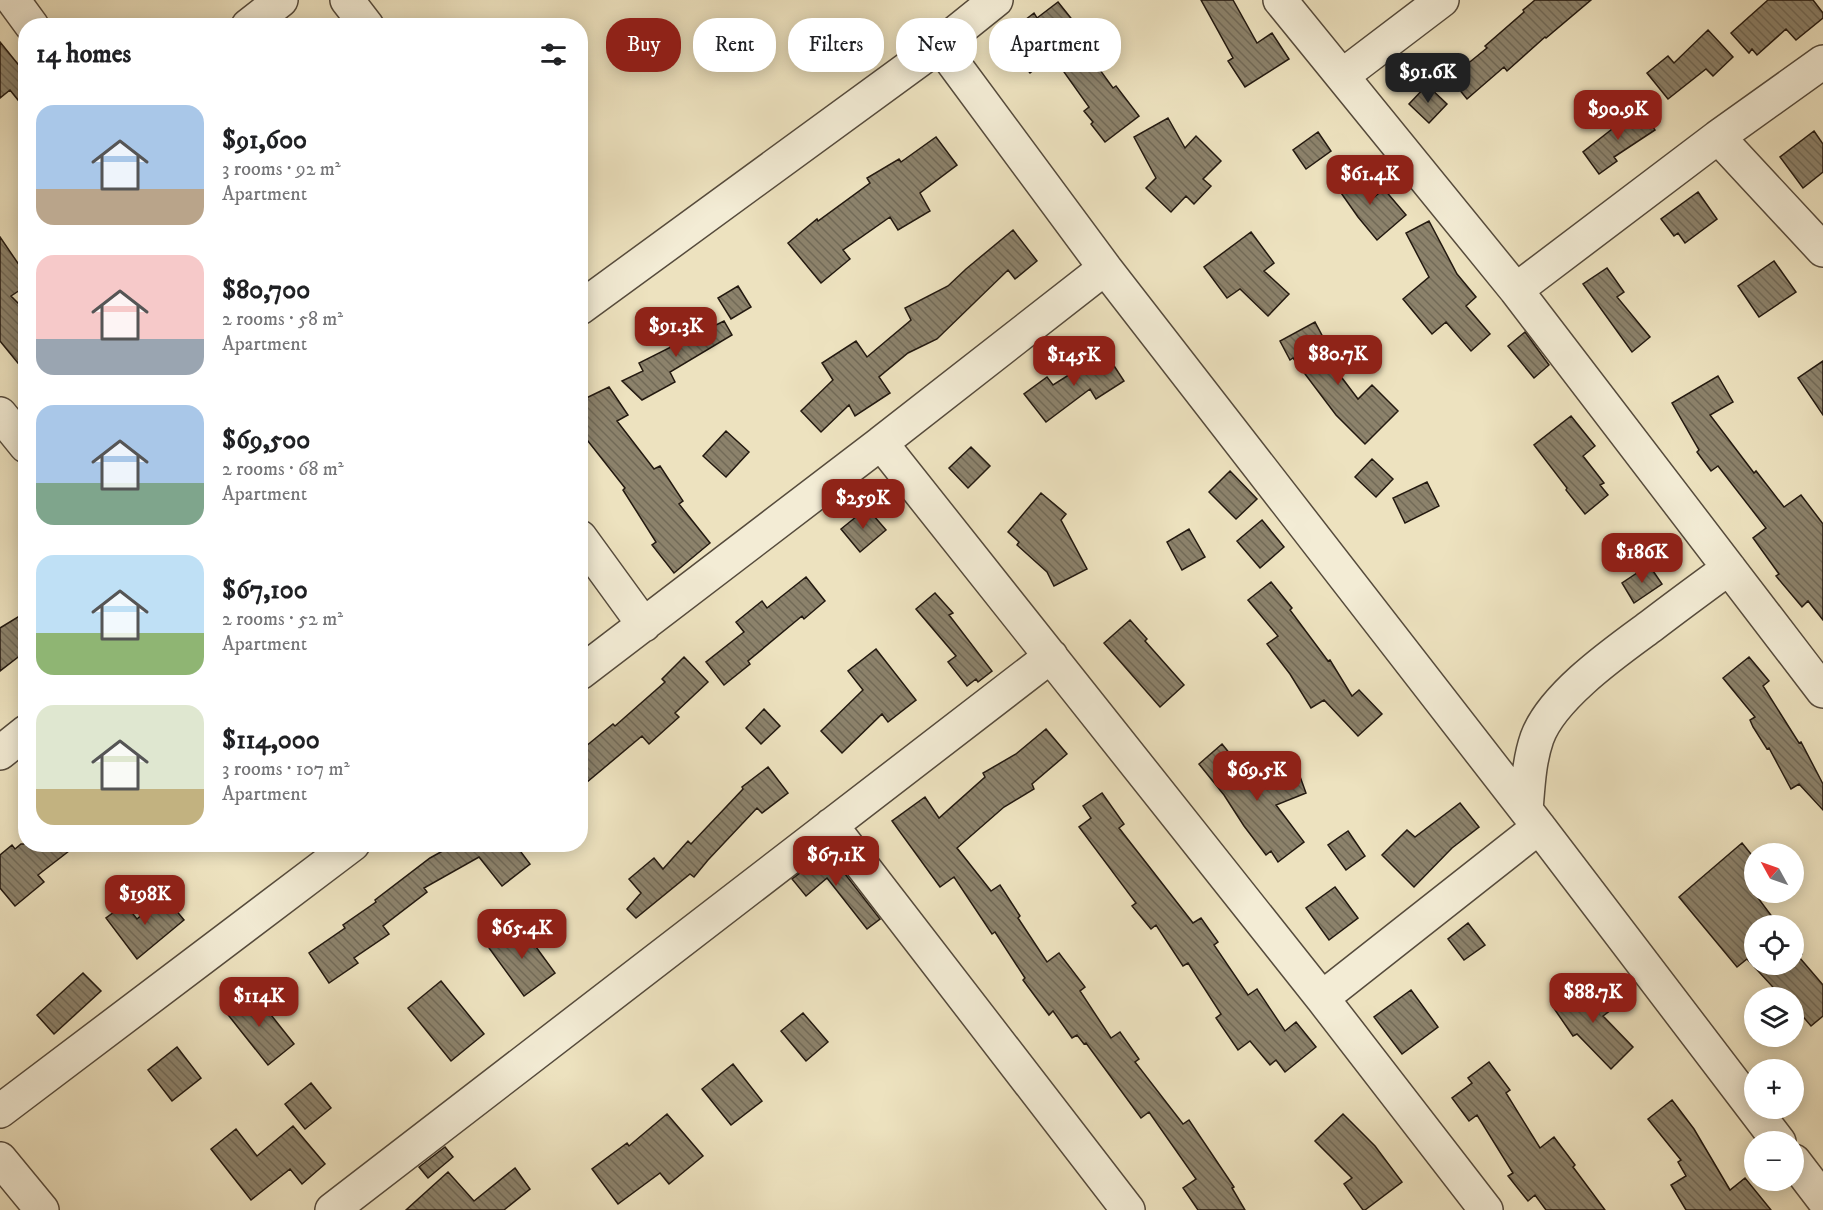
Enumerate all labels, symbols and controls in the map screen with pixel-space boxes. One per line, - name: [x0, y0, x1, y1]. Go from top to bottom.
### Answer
- chip: Buy: [606, 18, 681, 72]
- chip: Rent: [693, 18, 776, 72]
- chip: Filters: [788, 18, 884, 72]
- chip: New: [896, 18, 977, 72]
- chip: Apartment: [989, 18, 1121, 72]
- text: 14 homes: [36, 38, 131, 71]
- icon: filters: [537, 38, 570, 71]
- pin: $91.6K: [1379, 53, 1477, 104]
- text: $91.6K: [1399, 60, 1457, 85]
- pin: $90.9K: [1569, 90, 1667, 141]
- text: $90.9K: [1588, 97, 1648, 122]
- text: $91,600: [222, 124, 307, 157]
- icon: home: [84, 129, 156, 201]
- pin: $61.4K: [1321, 155, 1419, 206]
- text: 3 rooms · 92 m²: [222, 157, 341, 182]
- text: $61.4K: [1340, 162, 1400, 187]
- text: Apartment: [222, 182, 307, 207]
- text: $80,700: [222, 274, 310, 307]
- icon: home: [84, 279, 156, 351]
- text: 2 rooms · 58 m²: [222, 307, 343, 332]
- pin: $91.3K: [627, 307, 725, 358]
- text: $91.3K: [649, 314, 703, 339]
- text: Apartment: [222, 332, 307, 357]
- pin: $80.7K: [1289, 335, 1387, 386]
- pin: $145K: [1032, 336, 1116, 387]
- text: $80.7K: [1308, 342, 1368, 367]
- text: $145K: [1047, 343, 1101, 368]
- text: $69,500: [222, 424, 310, 457]
- icon: home: [84, 429, 156, 501]
- text: 2 rooms · 68 m²: [222, 457, 344, 482]
- pin: $259K: [821, 479, 905, 530]
- text: Apartment: [222, 482, 307, 507]
- text: $259K: [836, 486, 890, 511]
- pin: $186K: [1600, 533, 1684, 584]
- text: $186K: [1616, 540, 1668, 565]
- text: $67,100: [222, 574, 308, 607]
- icon: home: [84, 579, 156, 651]
- text: 2 rooms · 52 m²: [222, 607, 343, 632]
- text: Apartment: [222, 632, 307, 657]
- text: $114,000: [222, 724, 320, 757]
- icon: home: [84, 729, 156, 801]
- pin: $69.5K: [1208, 751, 1306, 802]
- text: 3 rooms · 107 m²: [222, 757, 350, 782]
- text: $69.5K: [1227, 758, 1287, 783]
- text: Apartment: [222, 782, 307, 807]
- pin: $67.1K: [787, 836, 885, 887]
- text: $67.1K: [807, 843, 865, 868]
- north arrow: [1744, 843, 1804, 903]
- map controls: [1744, 843, 1804, 1191]
- pin: $198K: [103, 875, 187, 926]
- text: $198K: [119, 882, 171, 907]
- pin: $65.4K: [473, 909, 571, 960]
- button: locate: [1744, 915, 1804, 975]
- text: $65.4K: [491, 916, 553, 941]
- pin: $88.7K: [1544, 973, 1642, 1024]
- pin: $114K: [217, 977, 301, 1028]
- text: $88.7K: [1563, 980, 1623, 1005]
- text: $114K: [233, 984, 285, 1009]
- button: layers: [1744, 987, 1804, 1047]
- button: +: [1744, 1059, 1804, 1119]
- button: −: [1744, 1131, 1804, 1191]

